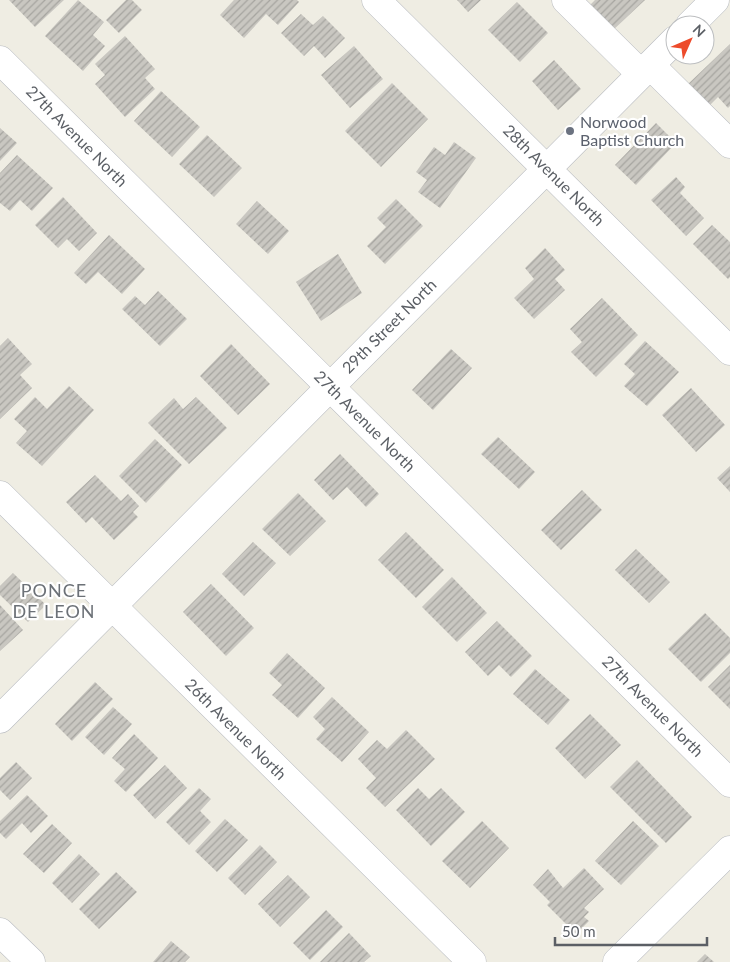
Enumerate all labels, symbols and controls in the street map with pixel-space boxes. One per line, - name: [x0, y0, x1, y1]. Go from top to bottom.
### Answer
- north arrow: [665, 15, 715, 65]
- text: N: [690, 21, 709, 40]
- street label: 27th Avenue North: [23, 81, 132, 190]
- place label: Norwood Baptist Church: [580, 112, 684, 149]
- street label: 28th Avenue North: [500, 120, 609, 229]
- marker: Norwood Baptist Church: [564, 125, 576, 137]
- street label: 29th Street North: [338, 275, 440, 377]
- street label: 27th Avenue North: [311, 366, 420, 475]
- district label: PONCE DE LEON: [12, 579, 96, 622]
- street label: 27th Avenue North: [599, 651, 708, 760]
- street label: 26th Avenue North: [182, 674, 291, 783]
- scale bar: [555, 914, 708, 946]
- text: 50 m: [562, 922, 596, 940]

